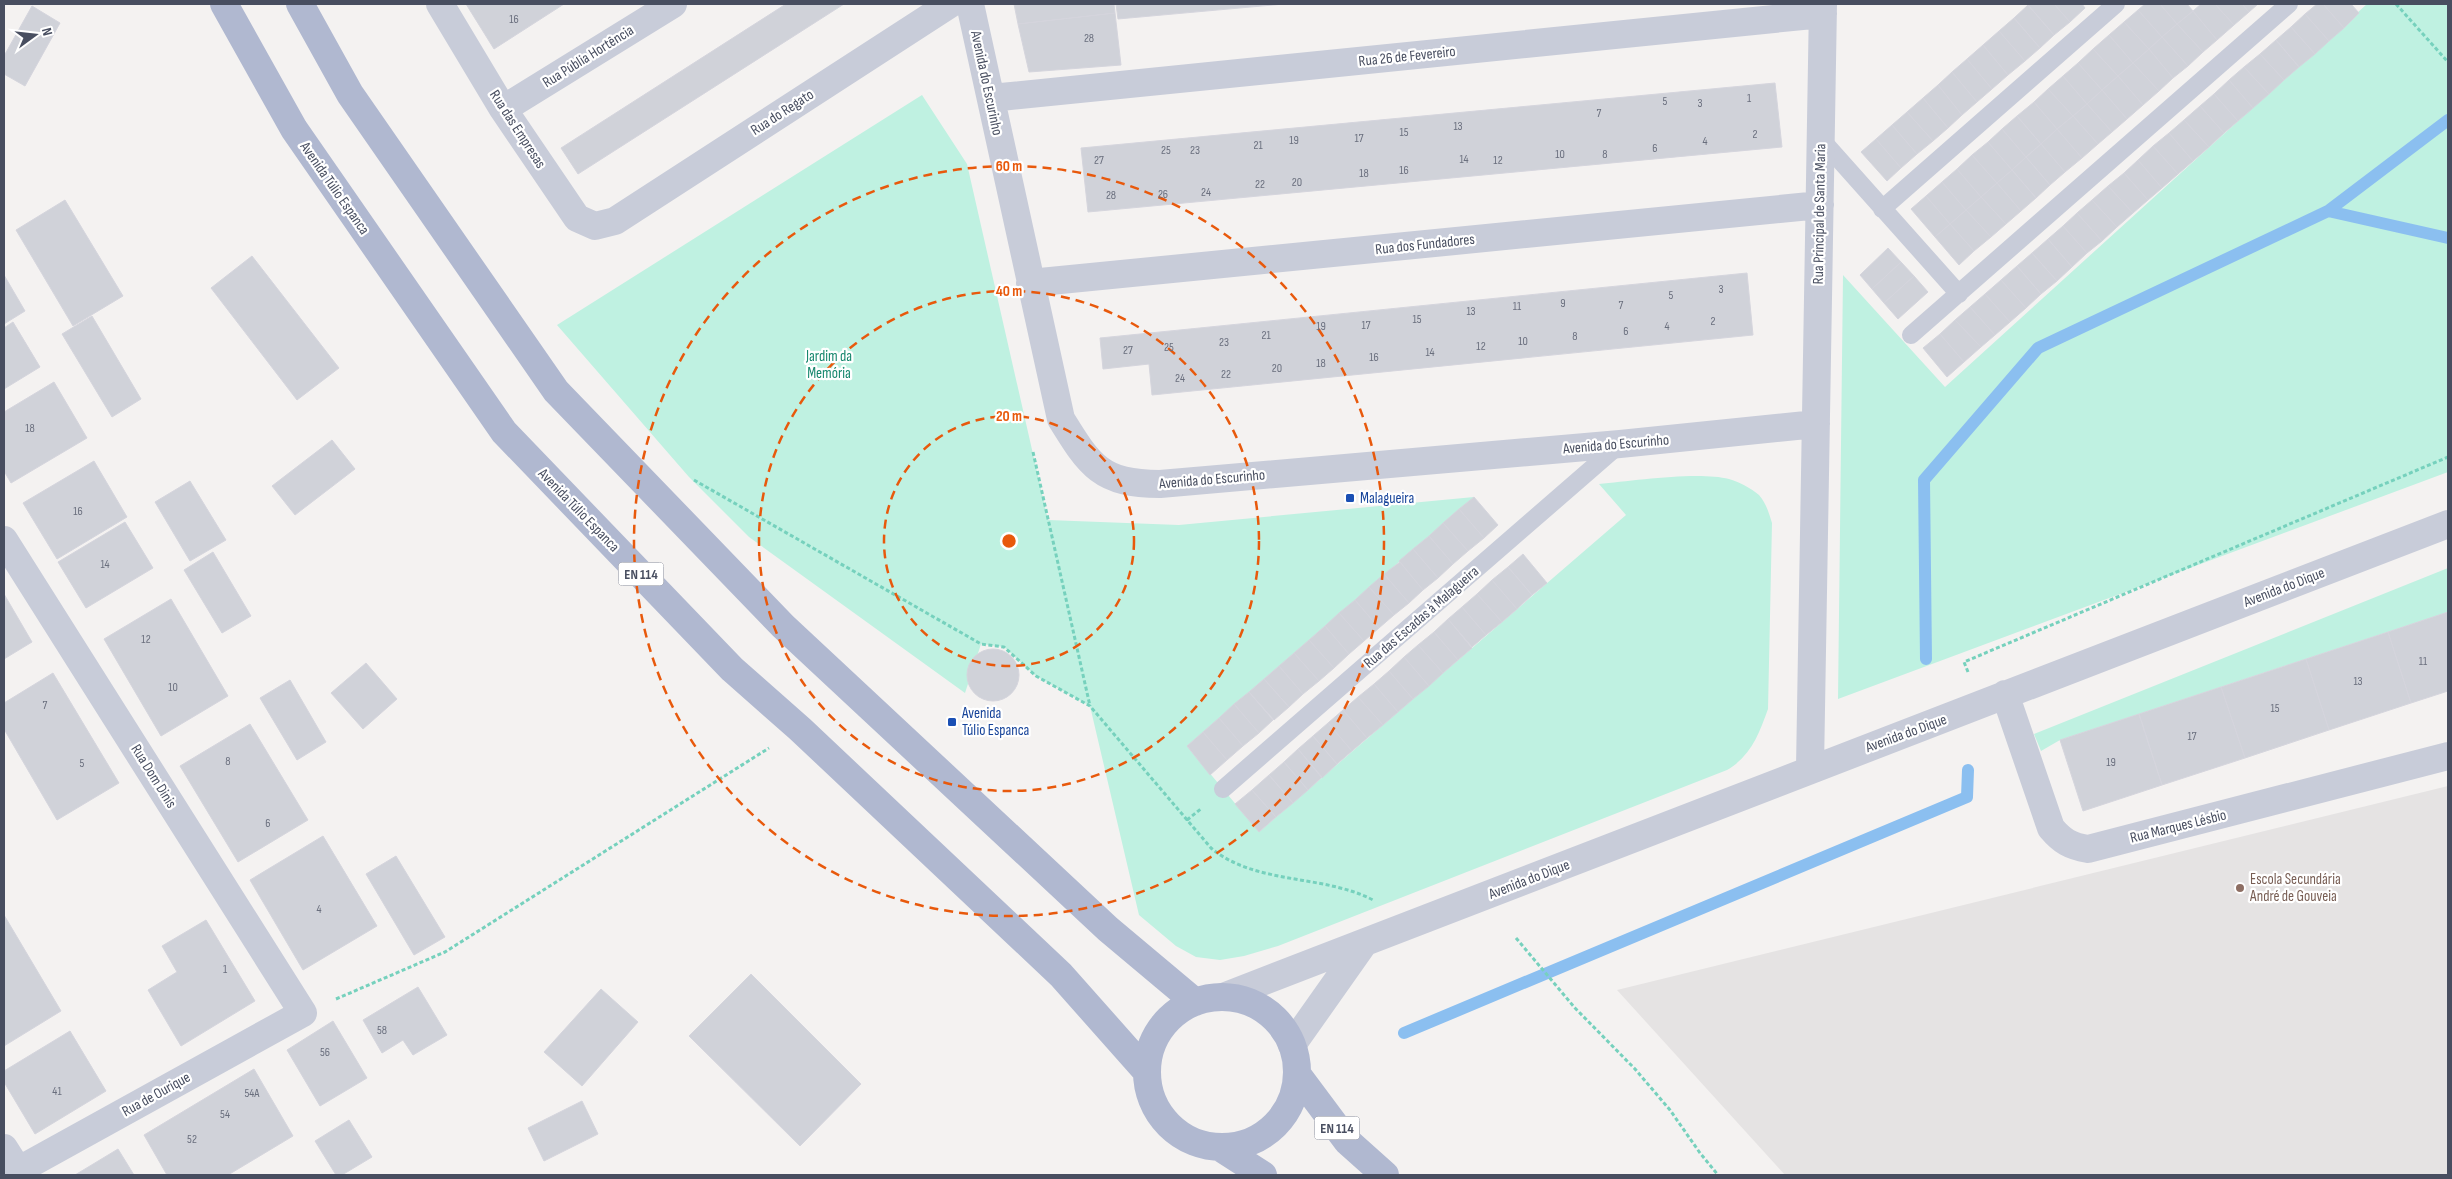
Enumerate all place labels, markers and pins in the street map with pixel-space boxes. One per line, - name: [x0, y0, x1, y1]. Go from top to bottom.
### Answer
- place label: Malagueira: [1360, 489, 1414, 508]
- marker: Malagueira: [1344, 492, 1356, 504]
- centre of rings: [1000, 532, 1018, 550]
- place label: Avenida Túlio Espanca: [961, 704, 1030, 740]
- marker: Avenida Túlio Espanca: [946, 716, 958, 728]
- place label: Escola Secundária André de Gouveia: [2249, 870, 2341, 906]
- marker: Escola Secundária André de Gouveia: [2234, 882, 2246, 894]

